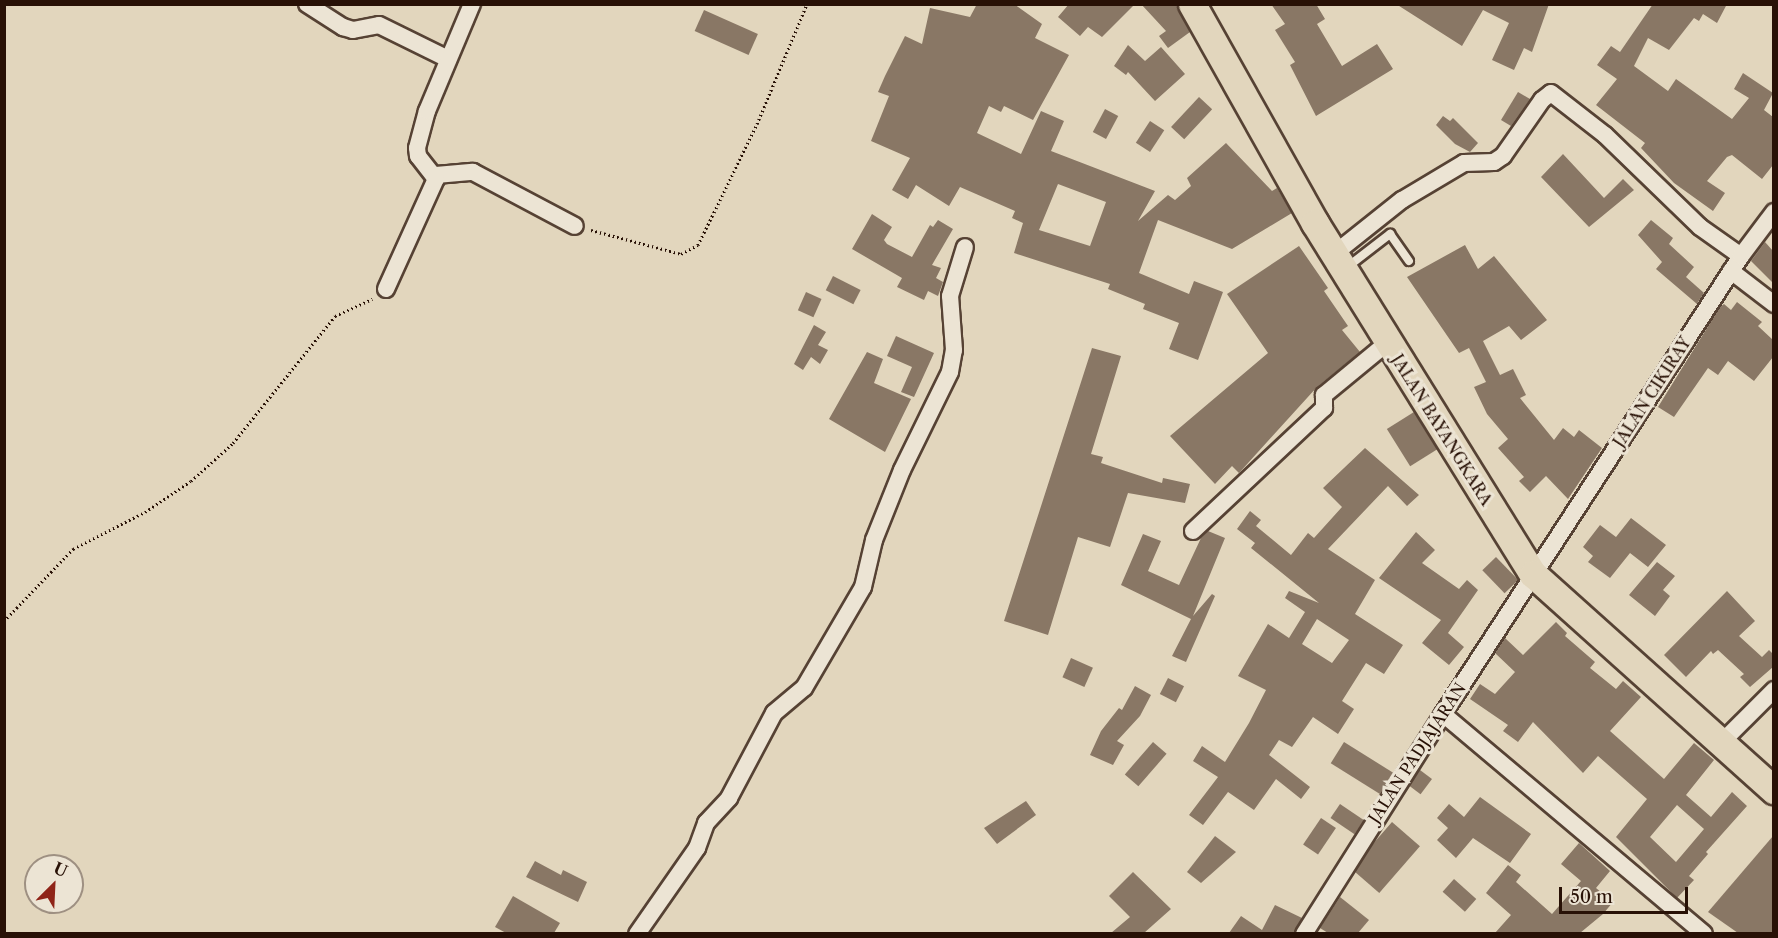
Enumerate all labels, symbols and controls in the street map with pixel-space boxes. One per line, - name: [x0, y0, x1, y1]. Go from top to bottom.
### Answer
- street label: JALAN CIKIRAY: [1609, 333, 1695, 451]
- street label: JALAN BAYANGKARA: [1388, 351, 1496, 509]
- street label: JALAN PADJAJARAN: [1364, 679, 1470, 827]
- north arrow: [24, 854, 84, 914]
- text: U: [51, 858, 71, 881]
- scale bar: [1562, 875, 1691, 913]
- text: 50 m: [1570, 886, 1613, 908]

